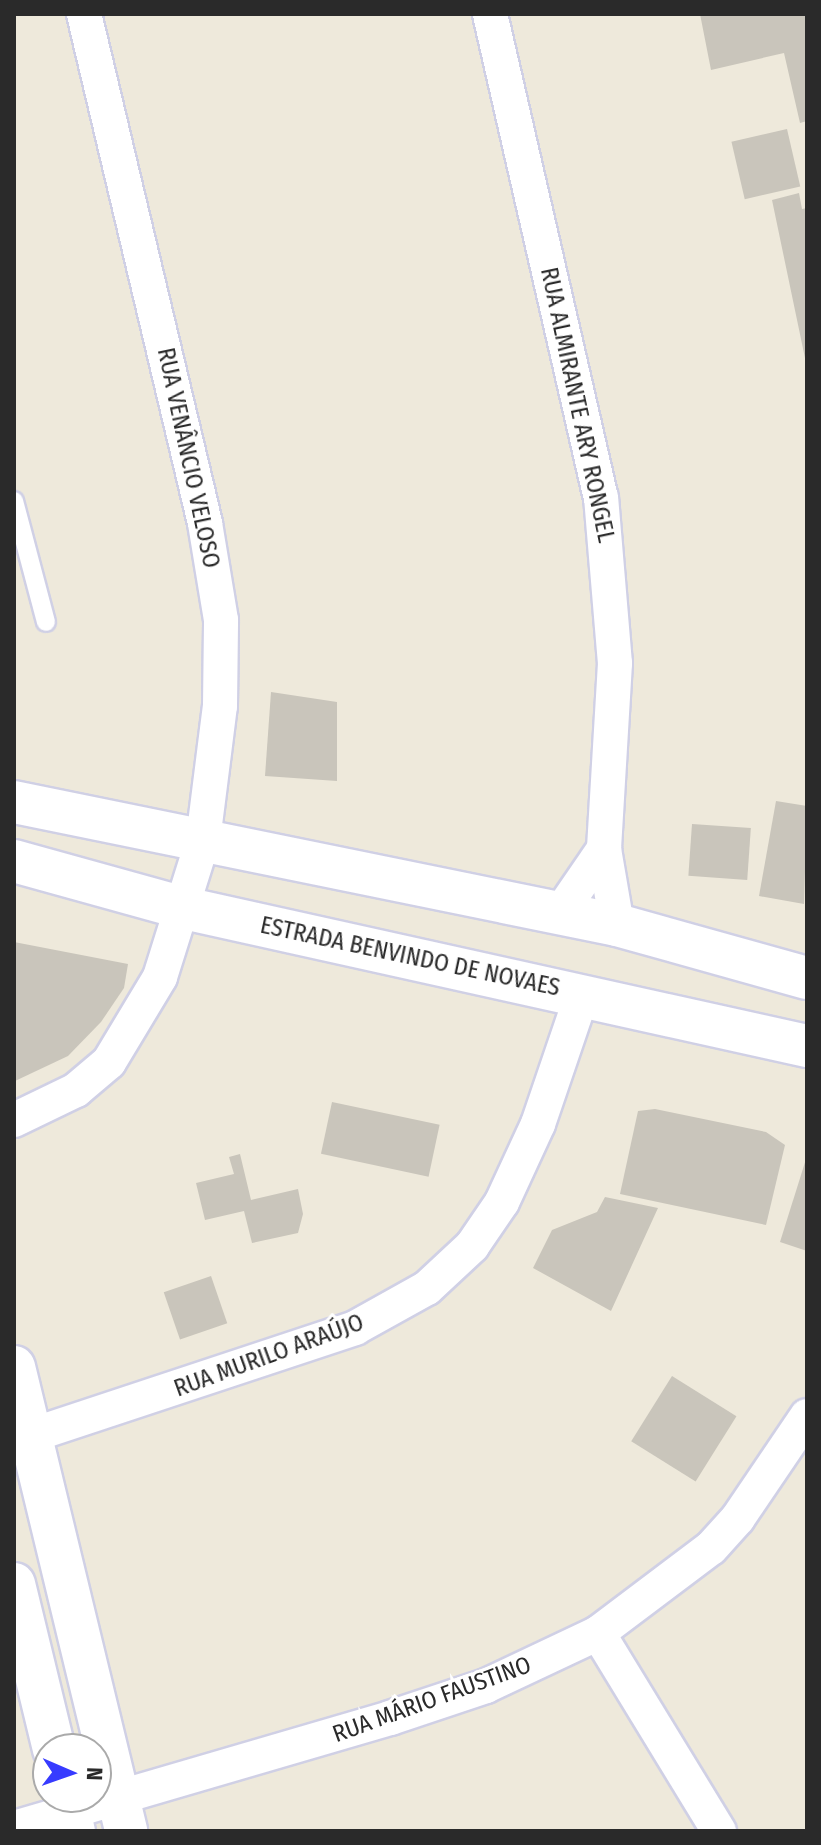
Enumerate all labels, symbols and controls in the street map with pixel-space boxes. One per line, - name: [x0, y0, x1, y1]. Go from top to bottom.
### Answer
- street label: RUA ALMIRANTE ARY RONGEL: [534, 265, 620, 545]
- street label: RUA VENÂNCIO VELOSO: [151, 345, 225, 571]
- street label: ESTRADA BENVINDO DE NOVAES: [258, 911, 562, 1003]
- street label: RUA MURILO ARAÚJO: [170, 1308, 368, 1404]
- street label: RUA MÁRIO FAUSTINO: [329, 1651, 535, 1749]
- north arrow: [32, 1733, 112, 1813]
- text: N: [81, 1767, 108, 1781]

